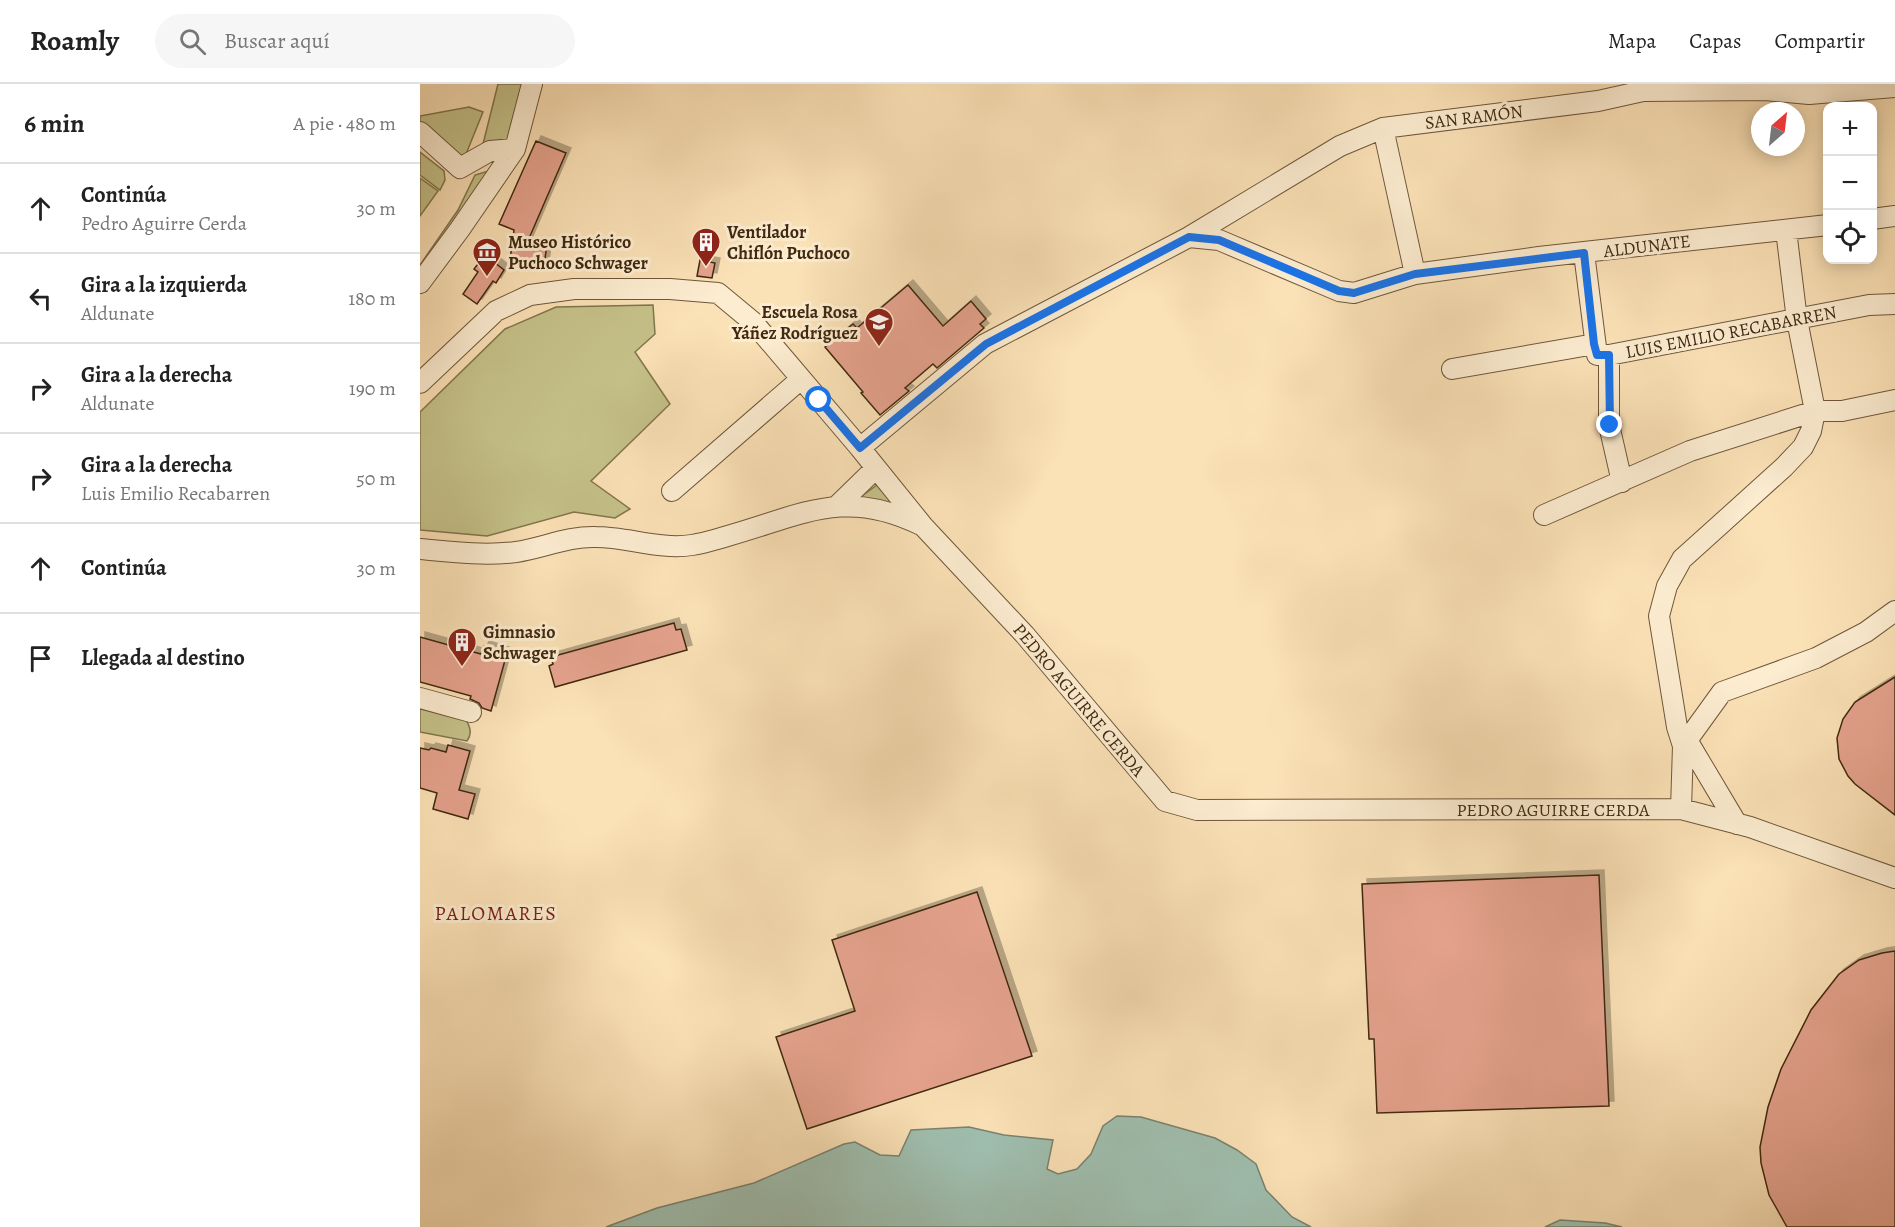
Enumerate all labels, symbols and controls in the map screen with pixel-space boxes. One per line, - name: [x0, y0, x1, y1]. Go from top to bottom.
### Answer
- search box: [155, 14, 575, 68]
- text: Roamly: [30, 22, 119, 60]
- icon: search: [176, 25, 209, 58]
- text: Buscar aquí: [224, 26, 330, 56]
- text: Mapa: [1608, 27, 1656, 55]
- text: Capas: [1689, 27, 1742, 55]
- text: Compartir: [1775, 27, 1865, 55]
- street label: SAN RAMÓN: [1424, 99, 1524, 135]
- north arrow: [1751, 102, 1805, 156]
- map controls: [1823, 102, 1877, 264]
- button: +: [1823, 102, 1877, 156]
- text: 6 min: [24, 106, 85, 141]
- text: A pie · 480 m: [293, 110, 396, 137]
- button: −: [1823, 156, 1877, 210]
- text: Continúa: [81, 180, 167, 210]
- icon: ahead: [24, 192, 57, 225]
- text: 30 m: [356, 195, 396, 222]
- text: Pedro Aguirre Cerda: [81, 210, 247, 237]
- button: locate: [1823, 210, 1877, 264]
- place label: Ventilador Chiflón Puchoco: [726, 220, 850, 265]
- building icon: Ventilador Chiflón Puchoco: [690, 226, 722, 268]
- street label: ALDUNATE: [1601, 229, 1692, 263]
- place label: Museo Histórico Puchoco Schwager: [508, 230, 649, 275]
- museum icon: Museo Histórico Puchoco Schwager: [471, 236, 503, 278]
- text: Gira a la izquierda: [81, 270, 247, 300]
- icon: left: [24, 282, 57, 315]
- text: 180 m: [348, 285, 396, 312]
- text: Aldunate: [81, 300, 155, 327]
- place label: Escuela Rosa Yáñez Rodríguez: [731, 300, 858, 345]
- street label: LUIS EMILIO RECABARREN: [1623, 300, 1839, 364]
- school or university icon: Escuela Rosa Yáñez Rodríguez: [863, 306, 895, 348]
- text: Gira a la derecha: [81, 360, 232, 390]
- icon: right: [24, 372, 57, 405]
- text: 190 m: [349, 375, 396, 402]
- route start: [805, 386, 831, 412]
- text: Aldunate: [81, 390, 155, 417]
- route end: [1596, 411, 1622, 437]
- text: Gira a la derecha: [81, 450, 232, 480]
- icon: right: [24, 462, 57, 495]
- text: 50 m: [356, 465, 396, 492]
- text: Luis Emilio Recabarren: [81, 480, 270, 507]
- icon: ahead: [24, 552, 57, 585]
- text: Continúa: [81, 553, 167, 583]
- text: 30 m: [356, 555, 396, 582]
- street label: PEDRO AGUIRRE CERDA: [1008, 618, 1151, 782]
- place label: Gimnasio Schwager: [483, 620, 557, 665]
- building icon: Gimnasio Schwager: [446, 626, 478, 668]
- icon: arrive: [24, 642, 57, 675]
- text: Llegada al destino: [81, 643, 245, 673]
- street label: PEDRO AGUIRRE CERDA: [1456, 798, 1650, 822]
- district label: PALOMARES: [435, 900, 557, 927]

